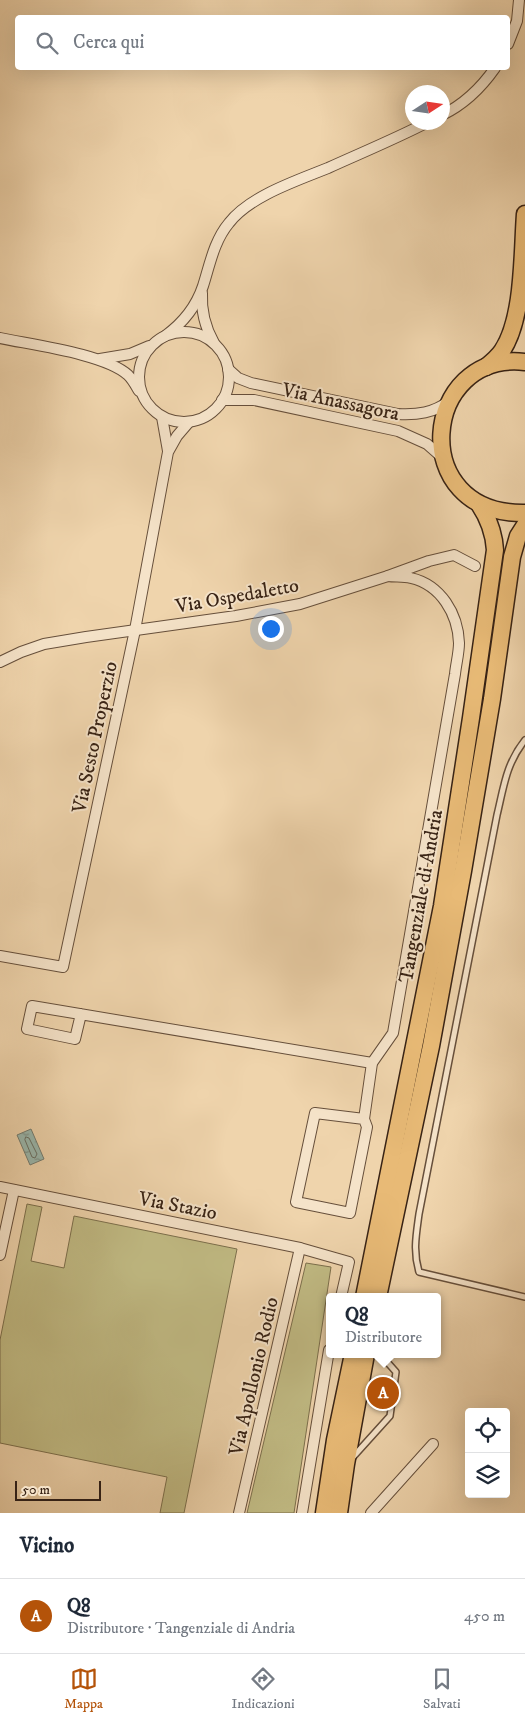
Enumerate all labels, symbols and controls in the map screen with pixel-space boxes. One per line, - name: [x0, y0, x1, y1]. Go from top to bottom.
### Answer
- search box: [15, 15, 510, 70]
- icon: search: [33, 29, 61, 57]
- text: Cerca qui: [73, 31, 144, 54]
- north arrow: [405, 85, 450, 130]
- street label: Via Anassagora: [279, 378, 402, 427]
- street label: Via Ospedaletto: [173, 573, 301, 620]
- your location: [258, 616, 284, 642]
- street label: Via Sesto Properzio: [67, 659, 124, 816]
- street label: Tangenziale di Andria: [394, 807, 449, 985]
- street label: Via Stazio: [135, 1186, 219, 1226]
- popup: [326, 1293, 441, 1358]
- street label: Via Apollonio Rodio: [224, 1295, 285, 1459]
- text: Q8: [345, 1304, 368, 1327]
- text: Distributore: [345, 1327, 422, 1347]
- pin: A: [367, 1374, 399, 1412]
- map controls: [465, 1408, 510, 1498]
- button: locate: [465, 1408, 510, 1453]
- button: layers: [465, 1453, 510, 1498]
- scale bar: [15, 1478, 101, 1501]
- text: 50 m: [22, 1481, 50, 1499]
- text: Vicino: [20, 1533, 74, 1559]
- text: Q8: [67, 1595, 91, 1618]
- text: A: [31, 1606, 41, 1626]
- text: 450 m: [464, 1606, 505, 1626]
- text: Distributore · Tangenziale di Andria: [67, 1618, 295, 1638]
- tab: Mappa: [64, 1665, 103, 1713]
- tab: Indicazioni: [232, 1665, 295, 1713]
- tab: Salvati: [423, 1665, 461, 1713]

